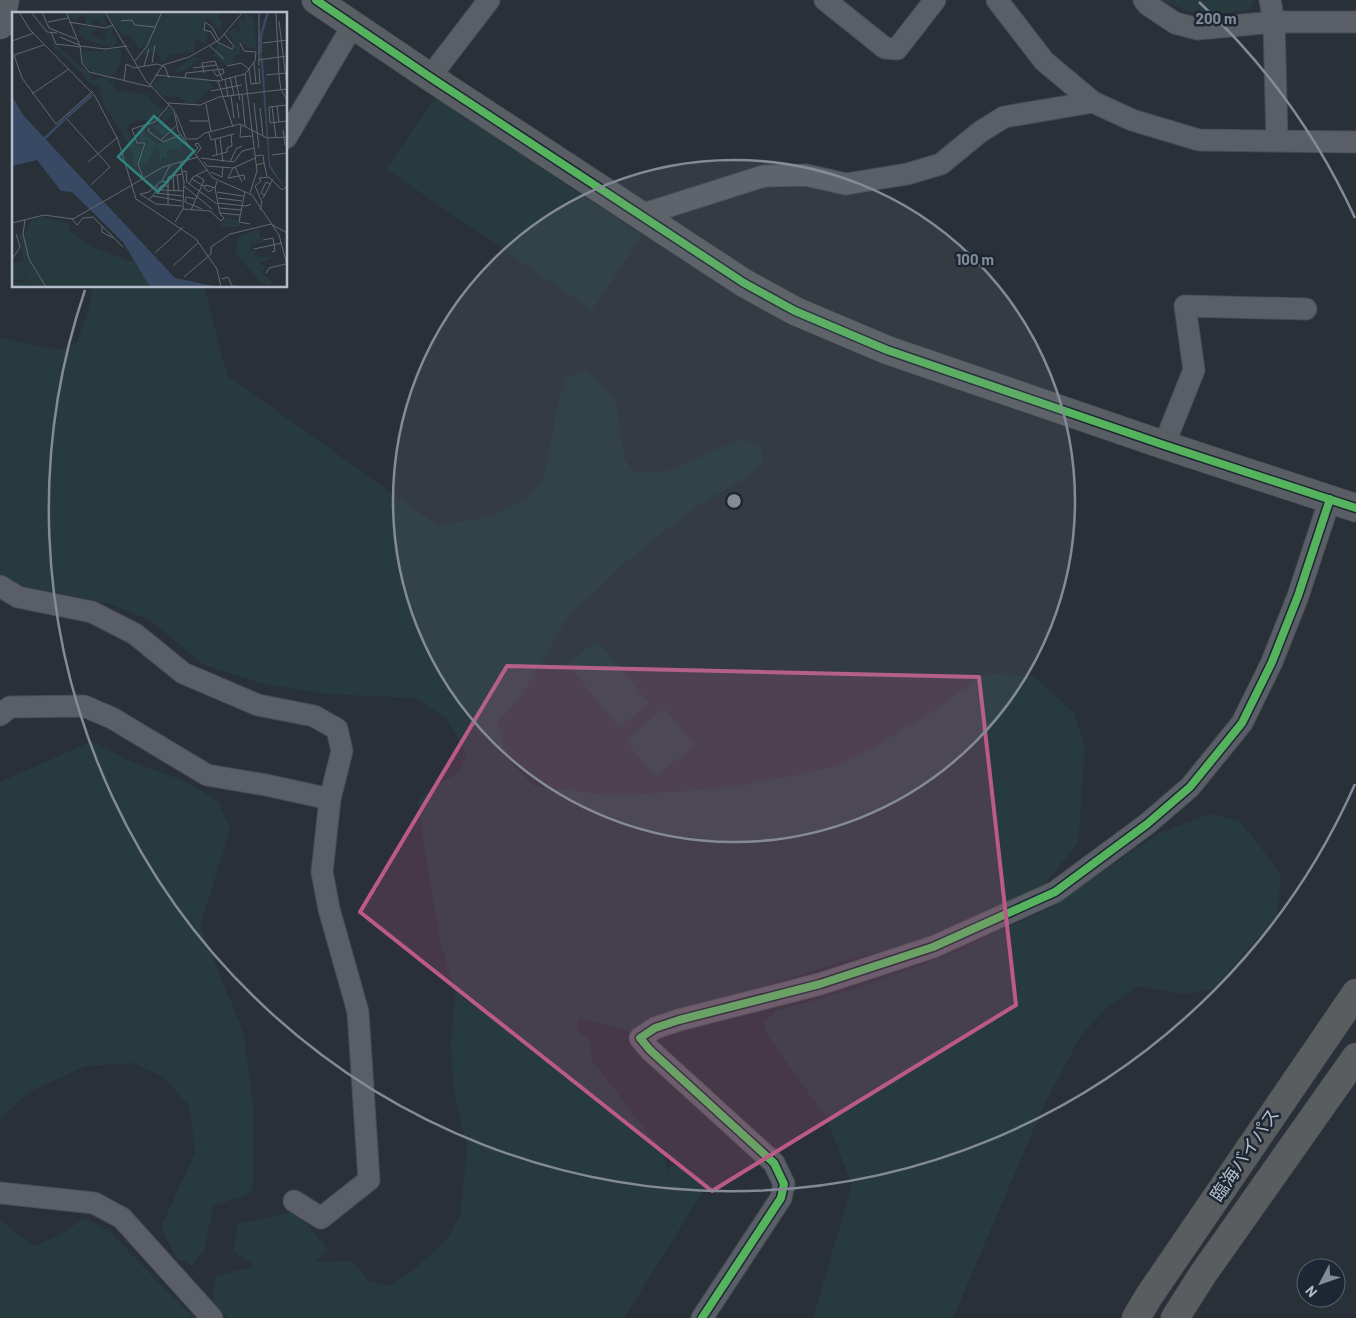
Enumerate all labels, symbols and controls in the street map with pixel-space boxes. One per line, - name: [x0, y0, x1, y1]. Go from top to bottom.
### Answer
- text: 200 m: [1195, 9, 1237, 27]
- inset map: [12, 12, 288, 288]
- text: 100 m: [956, 250, 994, 268]
- centre of rings: [725, 492, 743, 510]
- street label: 臨海バイパス: [1205, 1104, 1283, 1205]
- north arrow: [1296, 1258, 1346, 1308]
- text: N: [1301, 1283, 1320, 1301]

